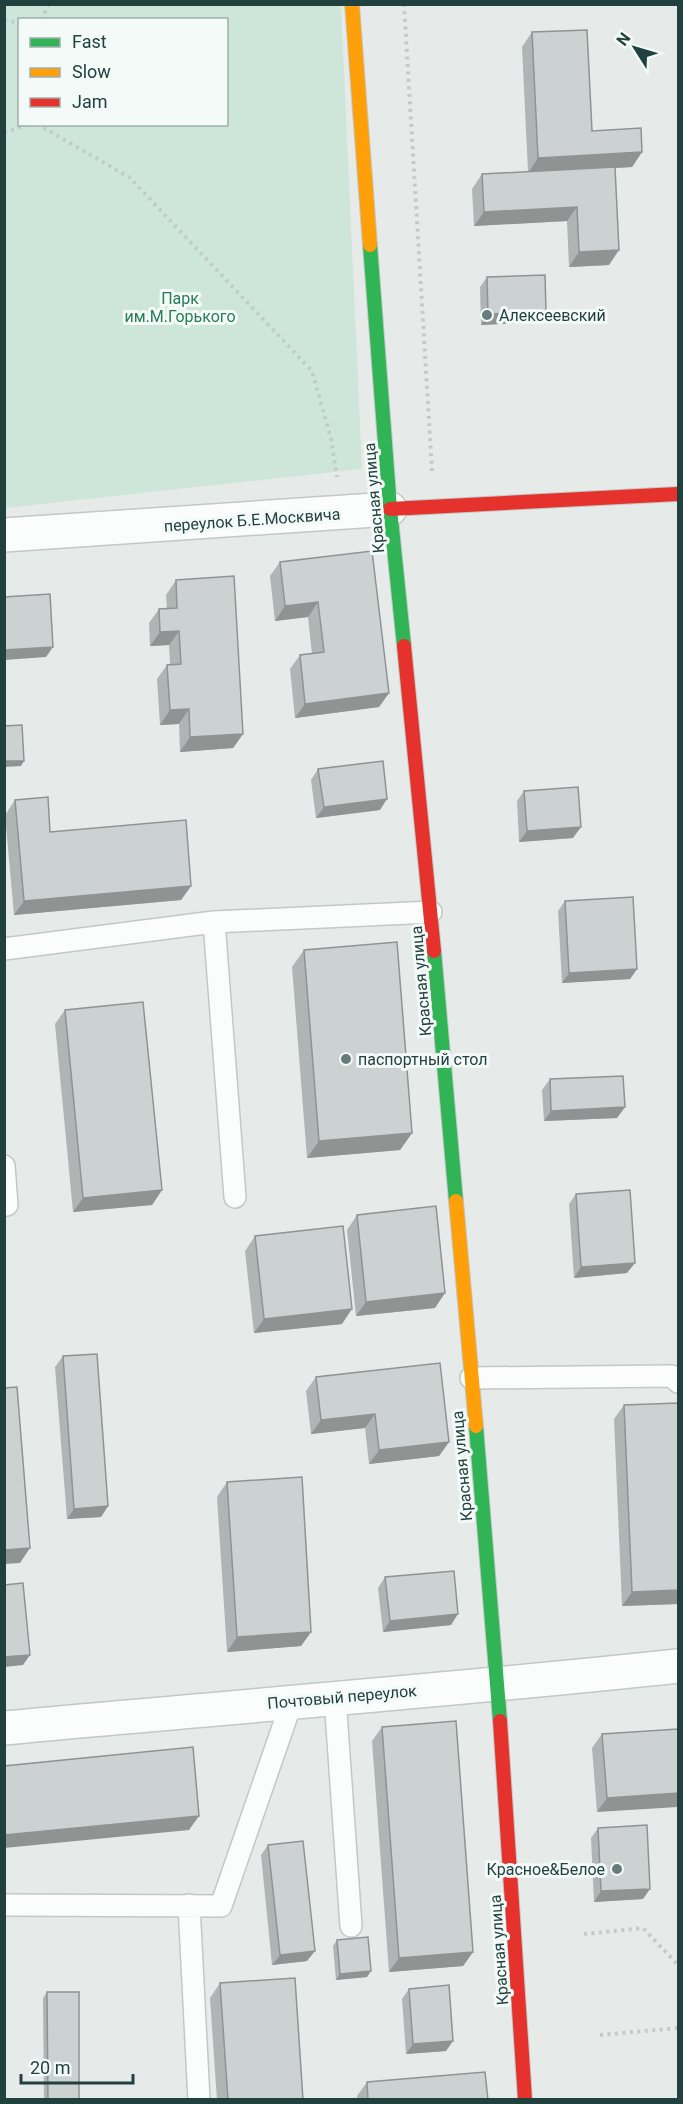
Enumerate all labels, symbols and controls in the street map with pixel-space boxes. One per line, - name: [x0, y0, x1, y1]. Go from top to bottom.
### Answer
- legend: [18, 18, 228, 126]
- north arrow: [605, 18, 665, 78]
- text: N: [612, 29, 634, 50]
- text: Fast: [72, 31, 107, 52]
- text: Slow: [72, 61, 111, 82]
- text: Jam: [72, 91, 108, 112]
- park label: Парк им.М.Горького: [124, 289, 236, 326]
- place label: Алексеевский: [499, 306, 606, 325]
- marker: Алексеевский: [480, 308, 494, 322]
- street label: Красная улица: [360, 442, 388, 554]
- street label: переулок Б.Е.Москвича: [163, 504, 341, 536]
- street label: Красная улица: [407, 925, 435, 1037]
- place label: паспортный стол: [358, 1050, 488, 1069]
- marker: паспортный стол: [339, 1052, 353, 1066]
- street label: Красная улица: [448, 1410, 476, 1522]
- street label: Почтовый переулок: [267, 1681, 418, 1713]
- place label: Красное&Белое: [487, 1860, 605, 1879]
- marker: Красное&Белое: [610, 1862, 624, 1876]
- street label: Красная улица: [486, 1894, 512, 2006]
- scale bar: [21, 2047, 134, 2085]
- text: 20 m: [30, 2057, 70, 2078]

